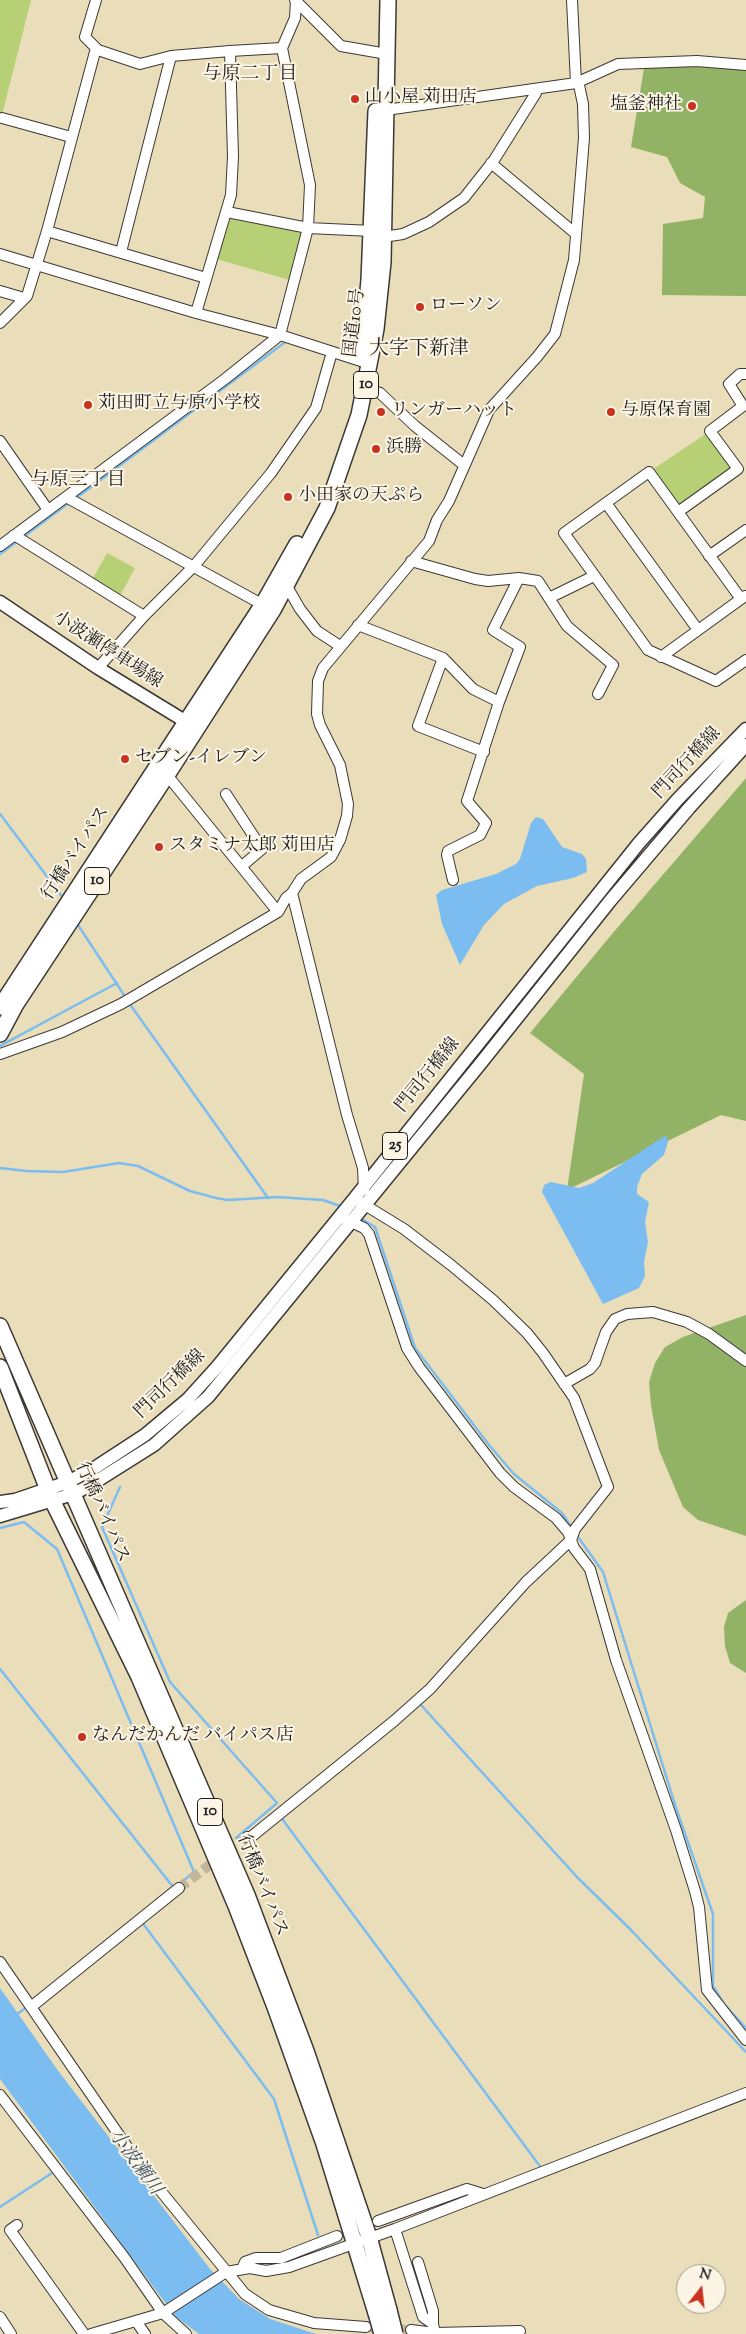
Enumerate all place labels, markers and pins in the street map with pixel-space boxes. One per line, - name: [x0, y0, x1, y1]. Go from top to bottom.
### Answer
- place label: 山小屋 苅田店: [365, 88, 477, 110]
- marker: 山小屋 苅田店: [349, 93, 361, 105]
- place label: 塩釜神社: [610, 95, 682, 117]
- marker: 塩釜神社: [686, 100, 698, 112]
- place label: ローソン: [430, 296, 502, 318]
- marker: ローソン: [414, 301, 426, 313]
- place label: 苅田町立与原小学校: [98, 394, 260, 416]
- marker: 苅田町立与原小学校: [82, 399, 94, 411]
- place label: リンガーハット: [391, 401, 517, 423]
- place label: 与原保育園: [621, 401, 711, 423]
- marker: リンガーハット: [375, 406, 387, 418]
- marker: 与原保育園: [605, 406, 617, 418]
- place label: 浜勝: [386, 438, 422, 460]
- marker: 浜勝: [370, 443, 382, 455]
- place label: 小田家の天ぷら: [298, 486, 424, 508]
- marker: 小田家の天ぷら: [282, 491, 294, 503]
- place label: セブン-イレブン: [135, 748, 267, 770]
- marker: セブン-イレブン: [119, 753, 131, 765]
- place label: スタミナ太郎 苅田店: [169, 836, 335, 858]
- marker: スタミナ太郎 苅田店: [153, 841, 165, 853]
- place label: なんだかんだ バイパス店: [92, 1726, 294, 1748]
- marker: なんだかんだ バイパス店: [76, 1731, 88, 1743]

